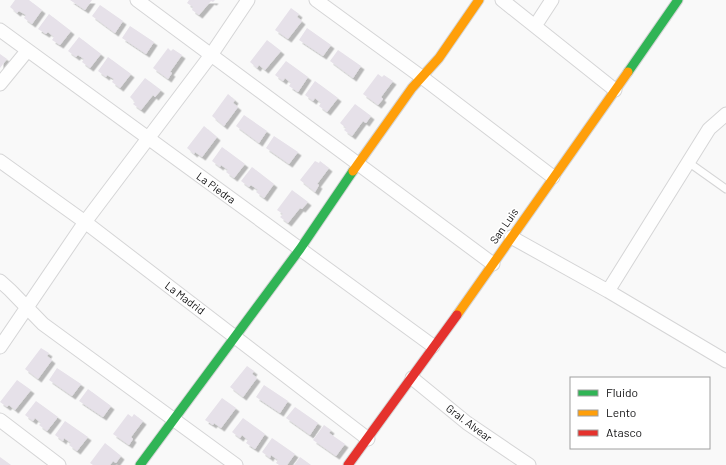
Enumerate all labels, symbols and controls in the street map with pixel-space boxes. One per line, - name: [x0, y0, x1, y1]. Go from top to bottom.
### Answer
- street label: La Piedra: [194, 169, 238, 206]
- street label: San Luis: [487, 205, 521, 246]
- street label: La Madrid: [163, 278, 208, 317]
- legend: [570, 377, 710, 449]
- text: Fluido: [606, 385, 638, 399]
- street label: Gral. Alvear: [444, 401, 495, 444]
- text: Lento: [606, 405, 636, 419]
- text: Atasco: [606, 425, 642, 439]

